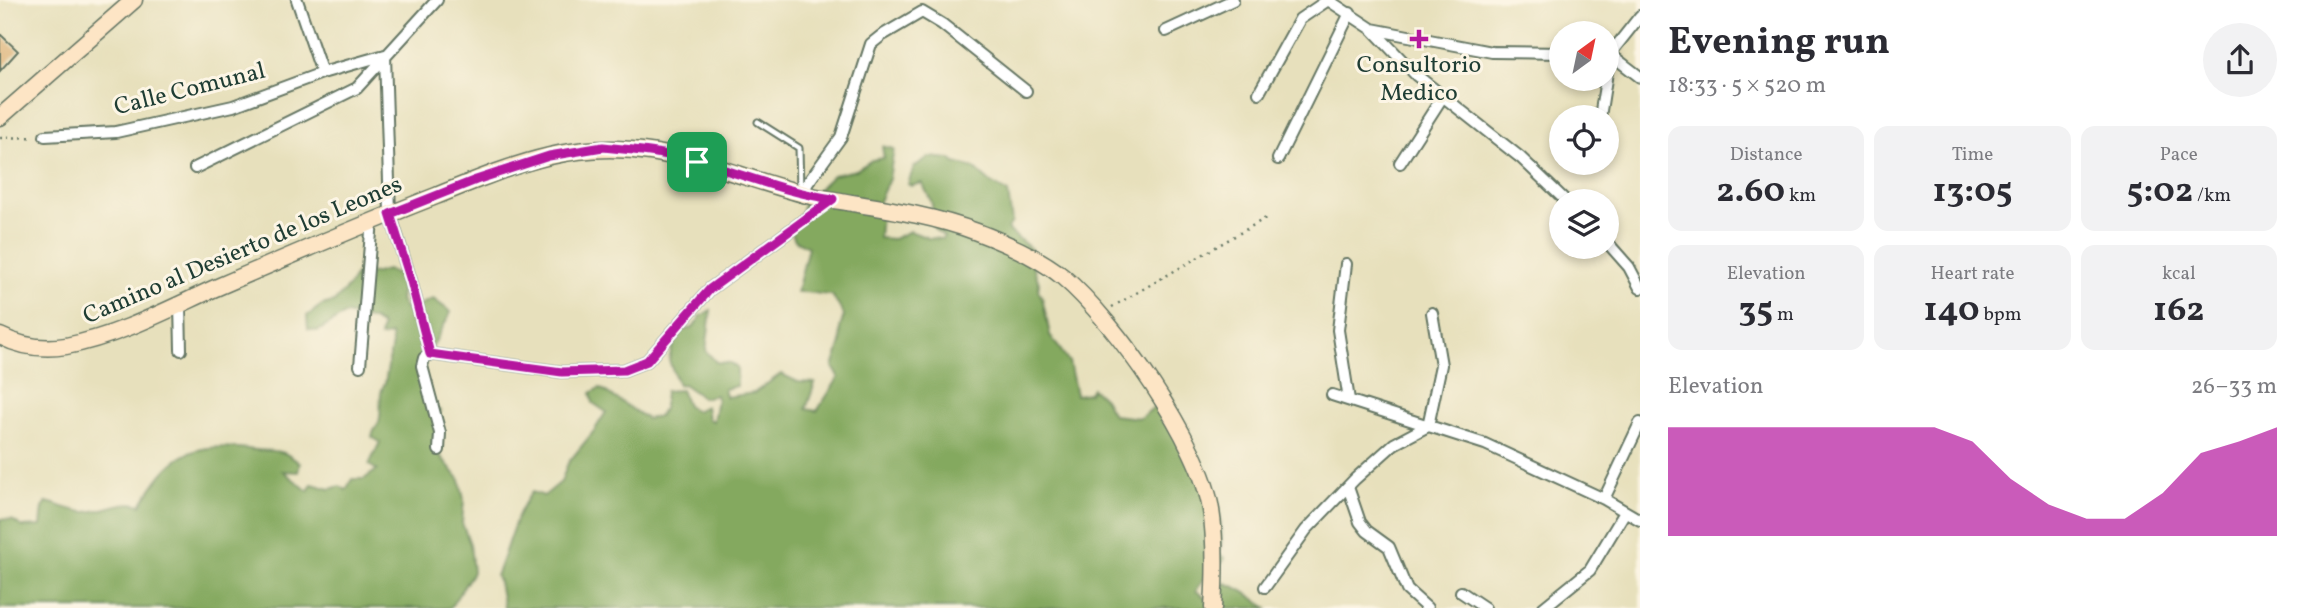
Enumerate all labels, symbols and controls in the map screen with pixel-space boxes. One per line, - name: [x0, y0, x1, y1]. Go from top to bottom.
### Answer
- text: Evening run: [1668, 17, 1890, 70]
- north arrow: [1549, 21, 1619, 91]
- map controls: [1549, 21, 1619, 259]
- button: share: [2203, 23, 2277, 97]
- marker: Consultorio Medico: [1409, 29, 1429, 49]
- place label: Consultorio Medico: [1357, 49, 1481, 111]
- street label: Calle Comunal: [111, 55, 269, 125]
- text: 18:33 · 5 × 520 m: [1668, 70, 1826, 102]
- button: locate: [1549, 105, 1619, 175]
- pin: [667, 132, 727, 192]
- text: Distance: [1730, 142, 1803, 168]
- text: Time: [1952, 142, 1993, 168]
- text: Pace: [2160, 142, 2198, 168]
- icon: arrive: [678, 143, 716, 181]
- street label: Camino al Desierto de los Leones: [78, 168, 408, 334]
- text: 2.60: [1716, 168, 1785, 216]
- text: 13:05: [1932, 168, 2013, 216]
- text: 5:02: [2127, 168, 2193, 216]
- text: km: [1785, 183, 1816, 209]
- text: /km: [2193, 183, 2231, 209]
- button: layers: [1549, 189, 1619, 259]
- text: Elevation: [1727, 261, 1806, 287]
- text: Heart rate: [1931, 261, 2014, 287]
- text: kcal: [2162, 261, 2196, 287]
- text: 35: [1739, 287, 1773, 335]
- text: 140: [1923, 287, 1980, 335]
- text: 162: [2153, 287, 2205, 335]
- text: m: [1773, 302, 1794, 328]
- text: bpm: [1980, 302, 2022, 328]
- text: Elevation: [1668, 371, 1764, 403]
- text: 26–33 m: [2191, 371, 2277, 403]

